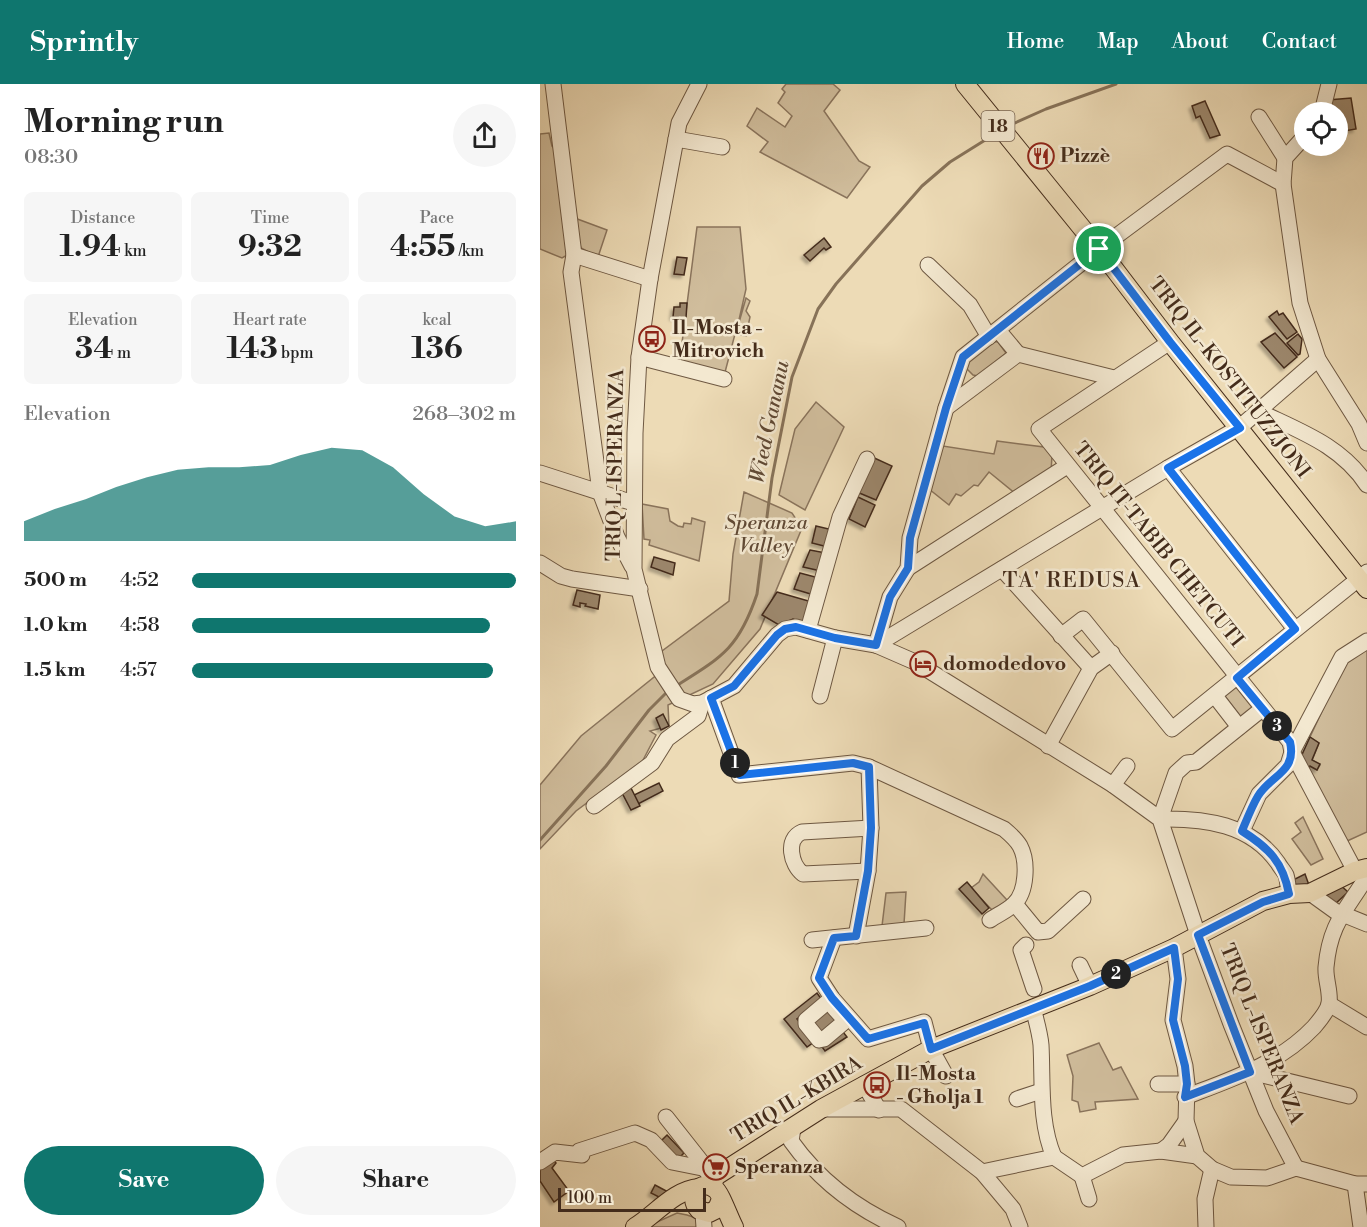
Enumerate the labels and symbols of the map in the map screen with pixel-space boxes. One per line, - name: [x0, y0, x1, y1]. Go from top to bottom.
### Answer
- road number: 18: [982, 111, 1014, 141]
- restaurant icon: Pizzè: [1026, 141, 1056, 171]
- place label: Pizzè: [1060, 144, 1110, 169]
- pin: [1073, 223, 1124, 274]
- street label: TRIQ IL-KOSTITUZZJONI: [1143, 272, 1316, 484]
- place label: Il-Mosta - Mitrovich: [672, 316, 765, 364]
- bus stop icon: Il-Mosta - Mitrovich: [637, 324, 667, 354]
- water label: Wied Gananu: [744, 358, 796, 486]
- street label: TRIQ L-ISPERANZA: [602, 367, 630, 561]
- street label: TRIQ IT-TABIB CHETCUTI: [1068, 437, 1249, 653]
- park label: Speranza Valley: [724, 511, 808, 559]
- district label: TA' REDUSA: [1003, 568, 1141, 594]
- hotel icon: domodedovo: [908, 649, 938, 679]
- place label: domodedovo: [943, 652, 1066, 677]
- pin: 3: [1262, 711, 1292, 741]
- pin: 1: [720, 748, 750, 778]
- street label: TRIQ L-ISPERANZA: [1213, 940, 1309, 1129]
- pin: 2: [1101, 959, 1131, 989]
- street label: TRIQ IL-KBIRA: [727, 1050, 868, 1149]
- place label: Il-Mosta - Għolja 1: [896, 1062, 984, 1110]
- bus stop icon: Il-Mosta - Għolja 1: [862, 1070, 892, 1100]
- supermarket icon: Speranza: [701, 1152, 731, 1182]
- place label: Speranza: [735, 1155, 823, 1180]
- scale bar: [558, 1185, 706, 1212]

